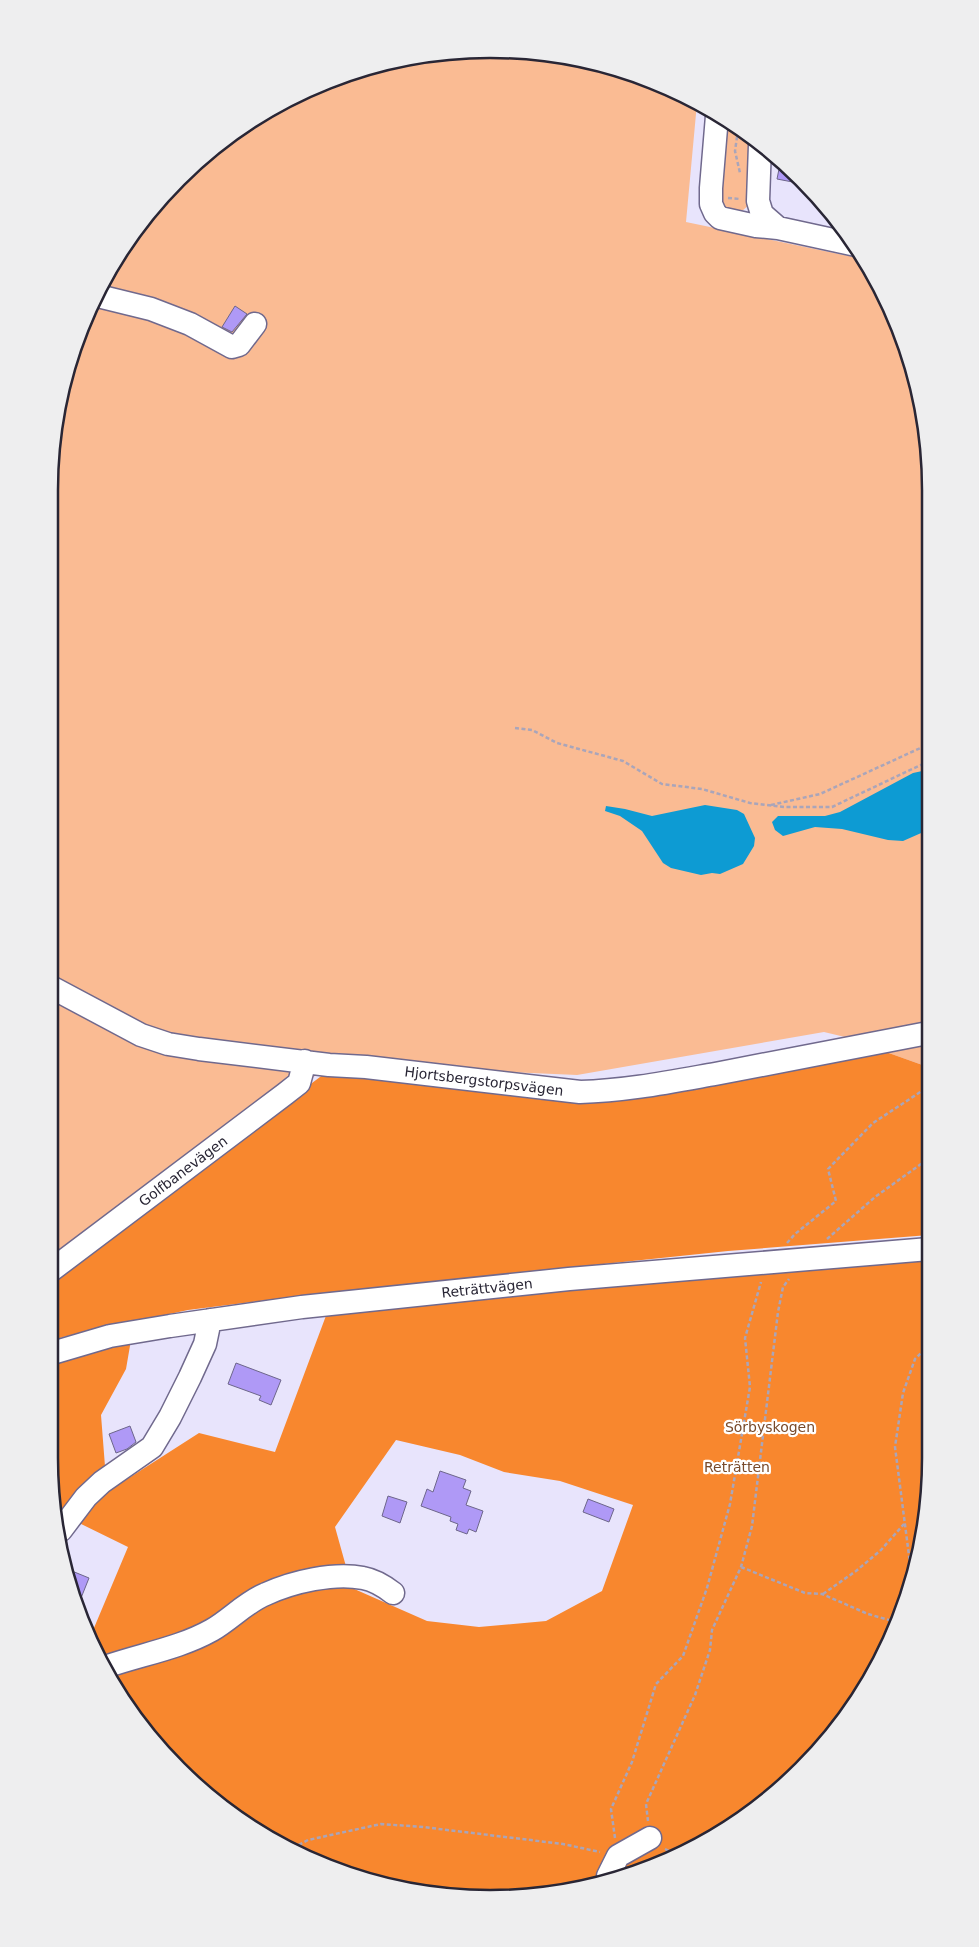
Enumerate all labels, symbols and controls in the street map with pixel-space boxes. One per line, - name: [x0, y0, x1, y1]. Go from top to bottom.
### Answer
- street label: Hjortsbergstorpsvägen: [404, 1063, 564, 1099]
- street label: Golfbanevägen: [136, 1133, 230, 1209]
- street label: Reträttvägen: [441, 1275, 533, 1301]
- park label: Sörbyskogen: [725, 1419, 815, 1435]
- park label: Reträtten: [704, 1459, 770, 1475]

